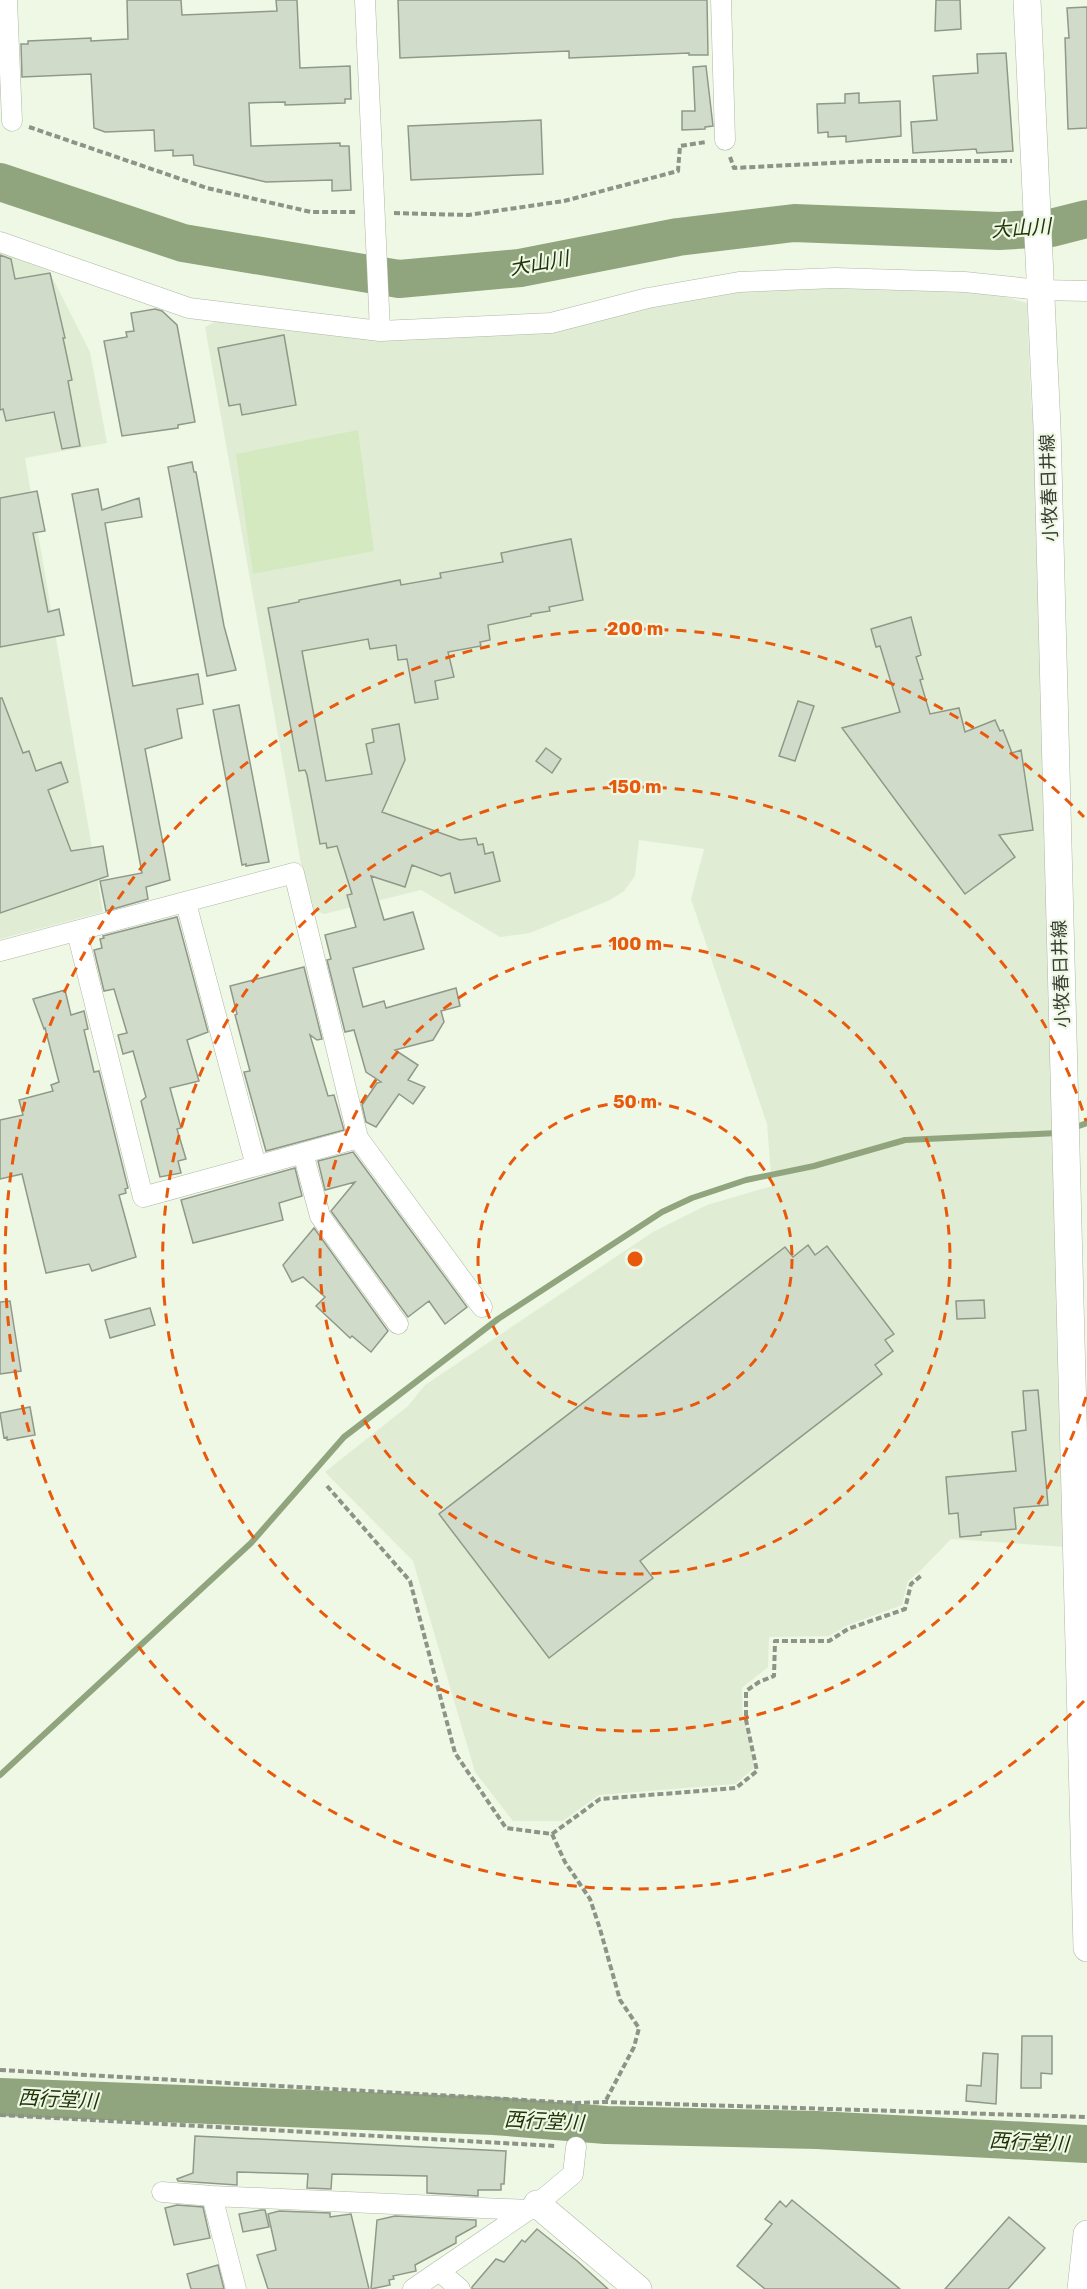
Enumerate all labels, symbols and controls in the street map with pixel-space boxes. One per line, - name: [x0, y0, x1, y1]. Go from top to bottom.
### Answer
- water label: 大山川: [990, 214, 1054, 242]
- water label: 大山川: [507, 246, 573, 280]
- street label: 小牧春日井線: [1036, 434, 1062, 542]
- text: 200 m: [607, 618, 663, 640]
- text: 150 m: [608, 776, 662, 798]
- street label: 小牧春日井線: [1048, 920, 1074, 1028]
- text: 100 m: [608, 933, 662, 955]
- text: 50 m: [613, 1091, 657, 1113]
- centre of rings: [625, 1249, 645, 1269]
- water label: 西行堂川: [17, 2085, 101, 2113]
- water label: 西行堂川: [503, 2107, 587, 2135]
- water label: 西行堂川: [988, 2128, 1072, 2156]

